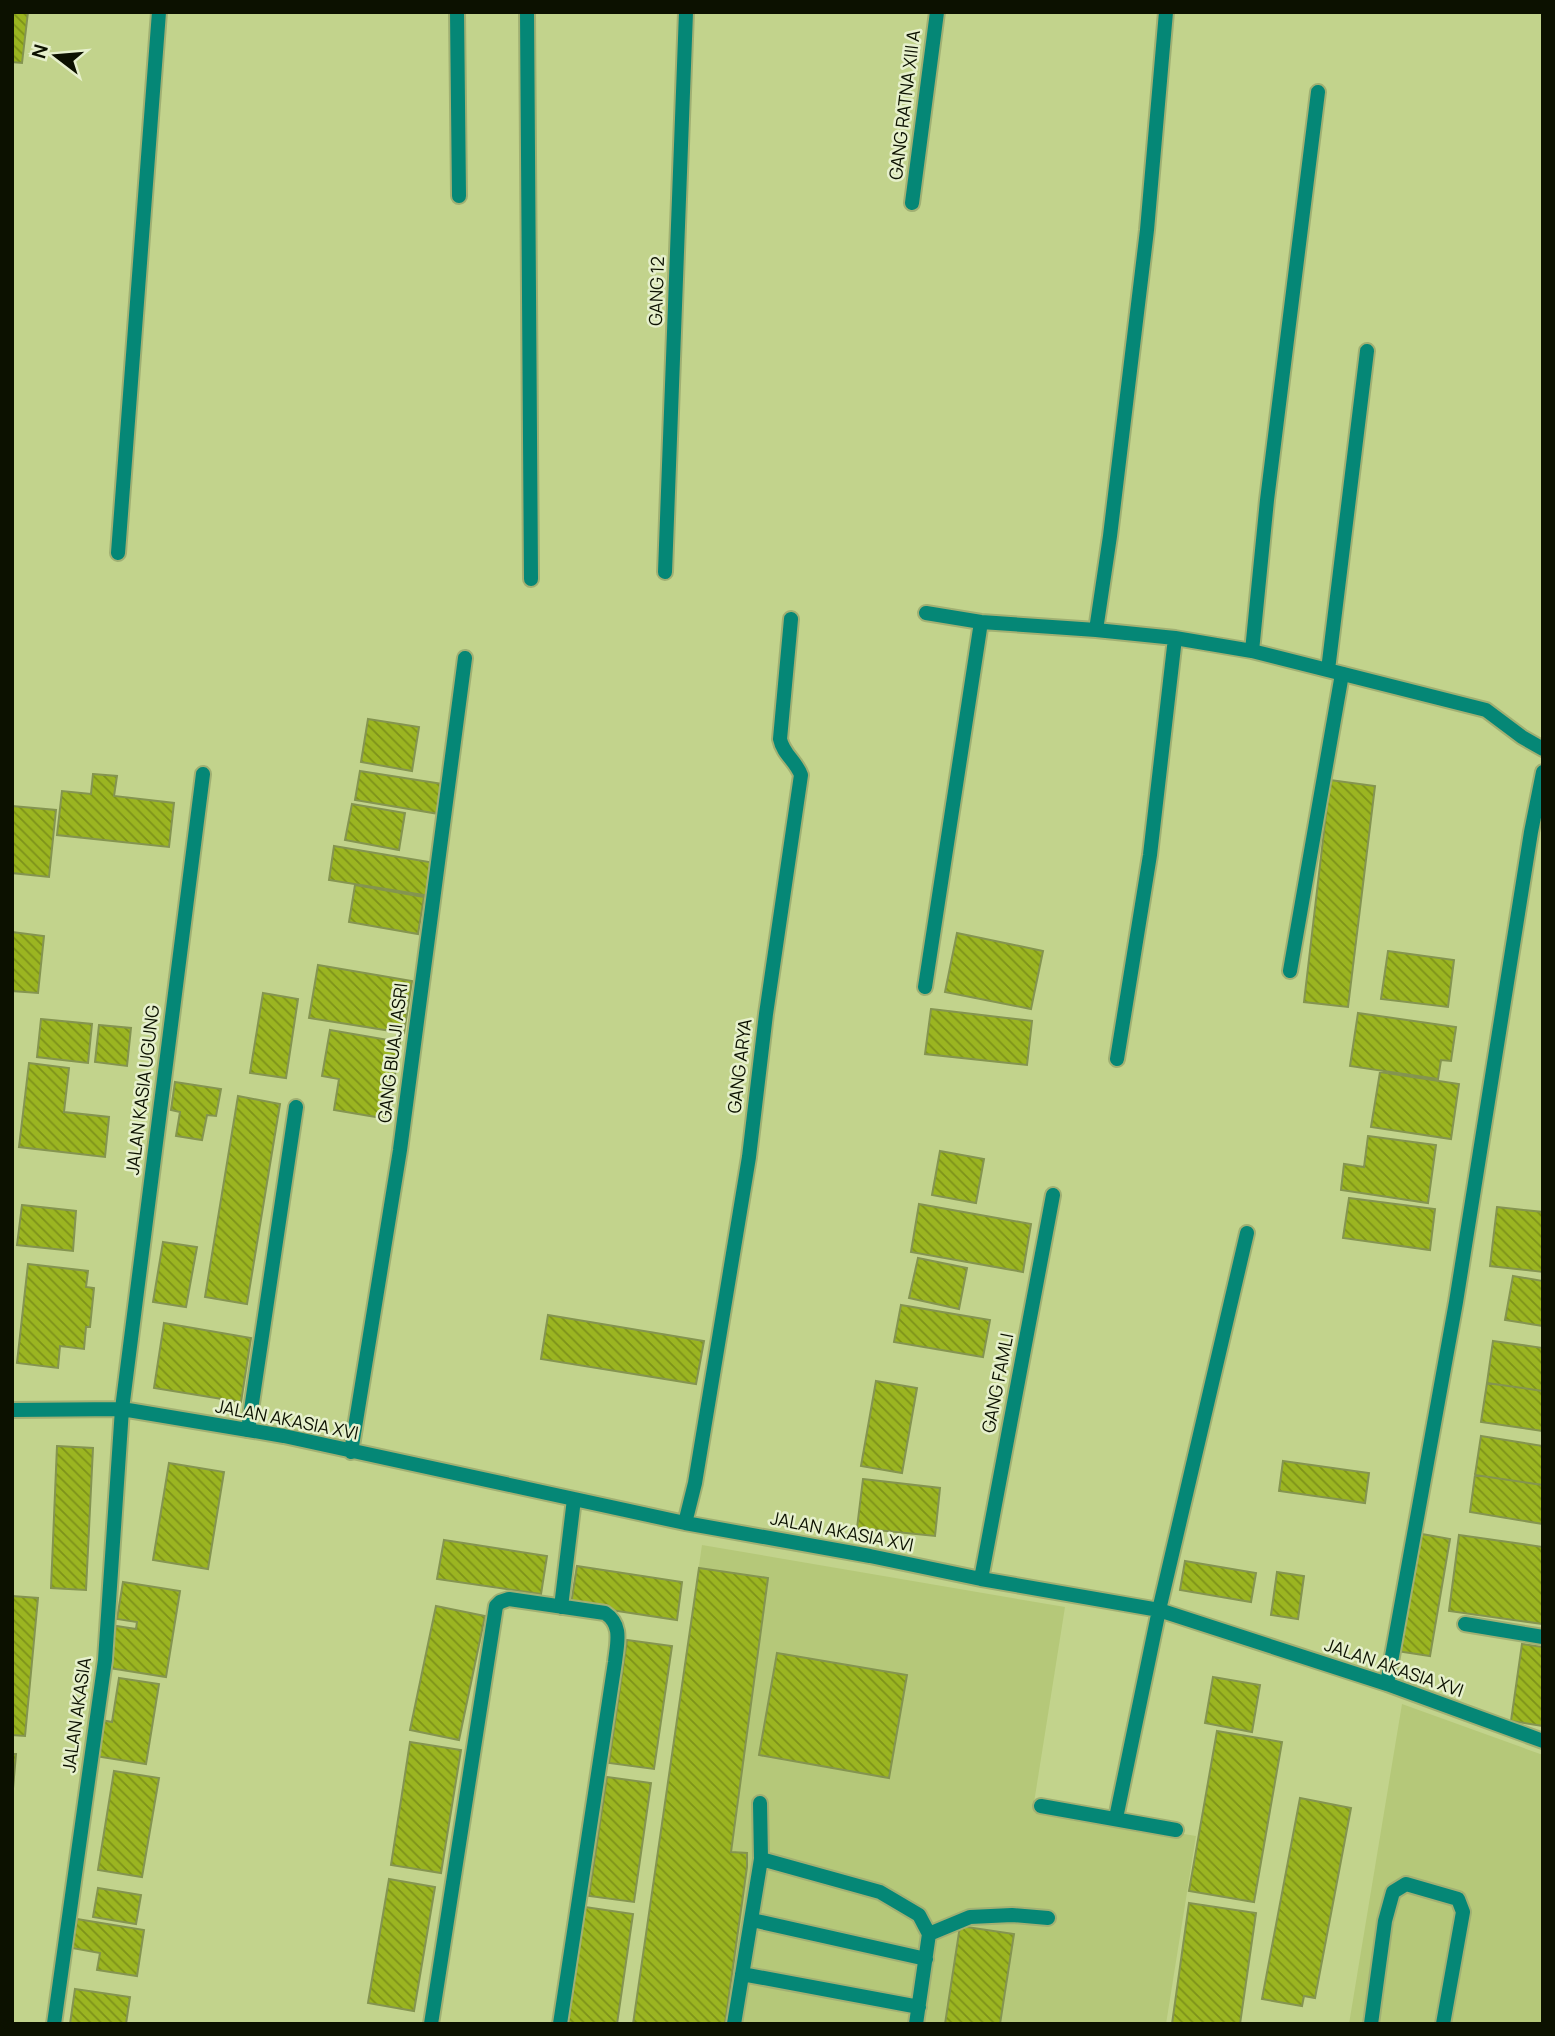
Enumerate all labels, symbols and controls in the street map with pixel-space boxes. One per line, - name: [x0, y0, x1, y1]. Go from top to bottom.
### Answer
- north arrow: [21, 21, 91, 91]
- street label: GANG RATNA XIII A: [883, 28, 925, 181]
- text: N: [25, 41, 54, 61]
- street label: GANG 12: [643, 256, 669, 326]
- street label: GANG BUAJI ASRI: [372, 982, 412, 1124]
- street label: JALAN KASIA UGUNG: [120, 1003, 164, 1176]
- street label: GANG ARYA: [721, 1017, 757, 1115]
- street label: GANG FAMLI: [976, 1331, 1018, 1435]
- street label: JALAN AKASIA XVI: [214, 1393, 361, 1445]
- street label: JALAN AKASIA XVI: [769, 1505, 916, 1557]
- street label: JALAN AKASIA XVI: [1322, 1632, 1467, 1702]
- street label: JALAN AKASIA: [56, 1655, 96, 1774]

